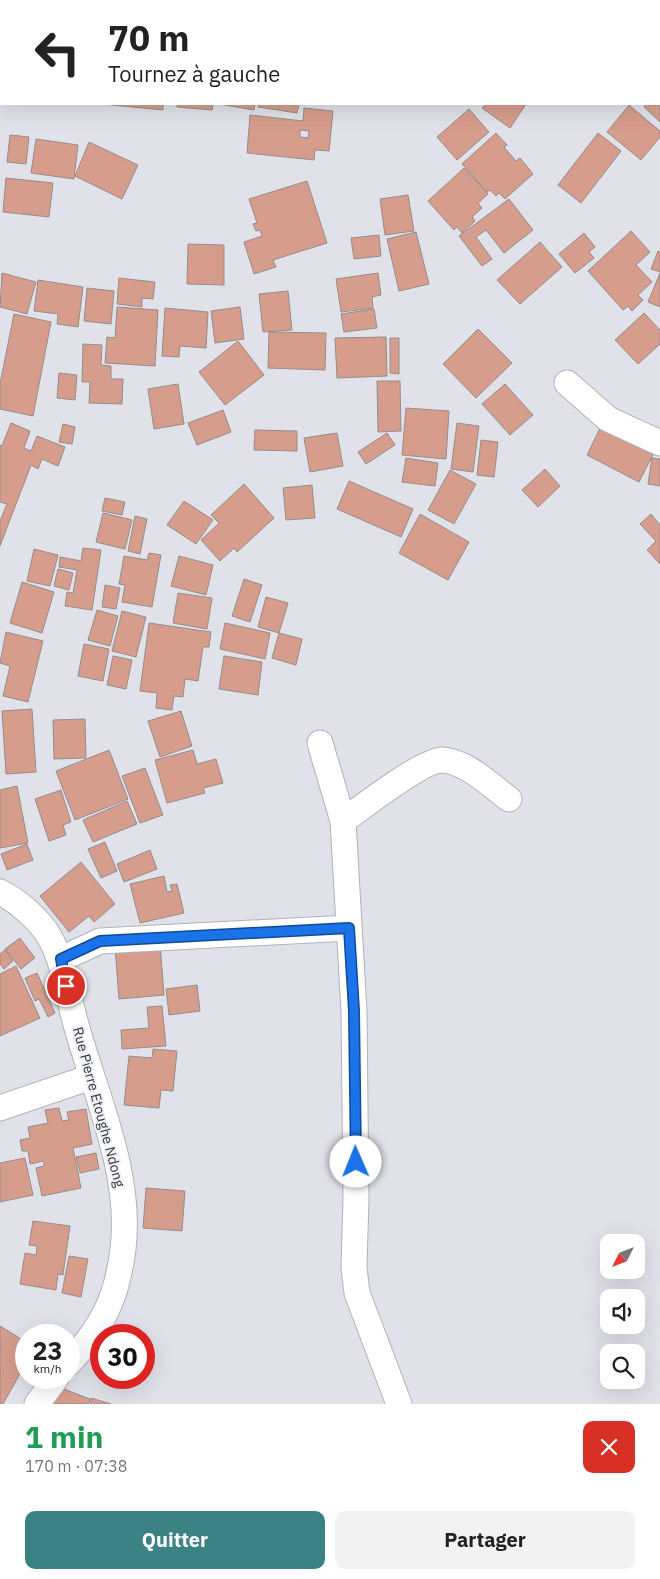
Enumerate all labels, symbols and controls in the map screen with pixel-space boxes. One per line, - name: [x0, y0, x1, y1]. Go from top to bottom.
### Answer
- text: 70 m: [108, 15, 190, 61]
- icon: left: [25, 20, 90, 85]
- text: Tournez à gauche: [108, 59, 280, 88]
- pin: [45, 965, 87, 1007]
- icon: arrive: [52, 972, 80, 1000]
- street label: Rue Pierre Etoughe Ndong: [69, 1025, 129, 1190]
- position arrow: [329, 1135, 381, 1187]
- north arrow: [600, 1234, 645, 1279]
- map controls: [600, 1234, 645, 1389]
- button: sound: [600, 1289, 645, 1334]
- speed limit sign: 30: [90, 1324, 155, 1389]
- text: 23: [32, 1334, 63, 1367]
- button: search: [600, 1344, 645, 1389]
- text: km/h: [33, 1361, 62, 1376]
- text: 1 min: [25, 1417, 103, 1456]
- button: close: [583, 1421, 635, 1473]
- text: 170 m · 07:38: [25, 1456, 127, 1476]
- button: Quitter: [25, 1511, 325, 1569]
- button: Partager: [335, 1511, 635, 1569]

